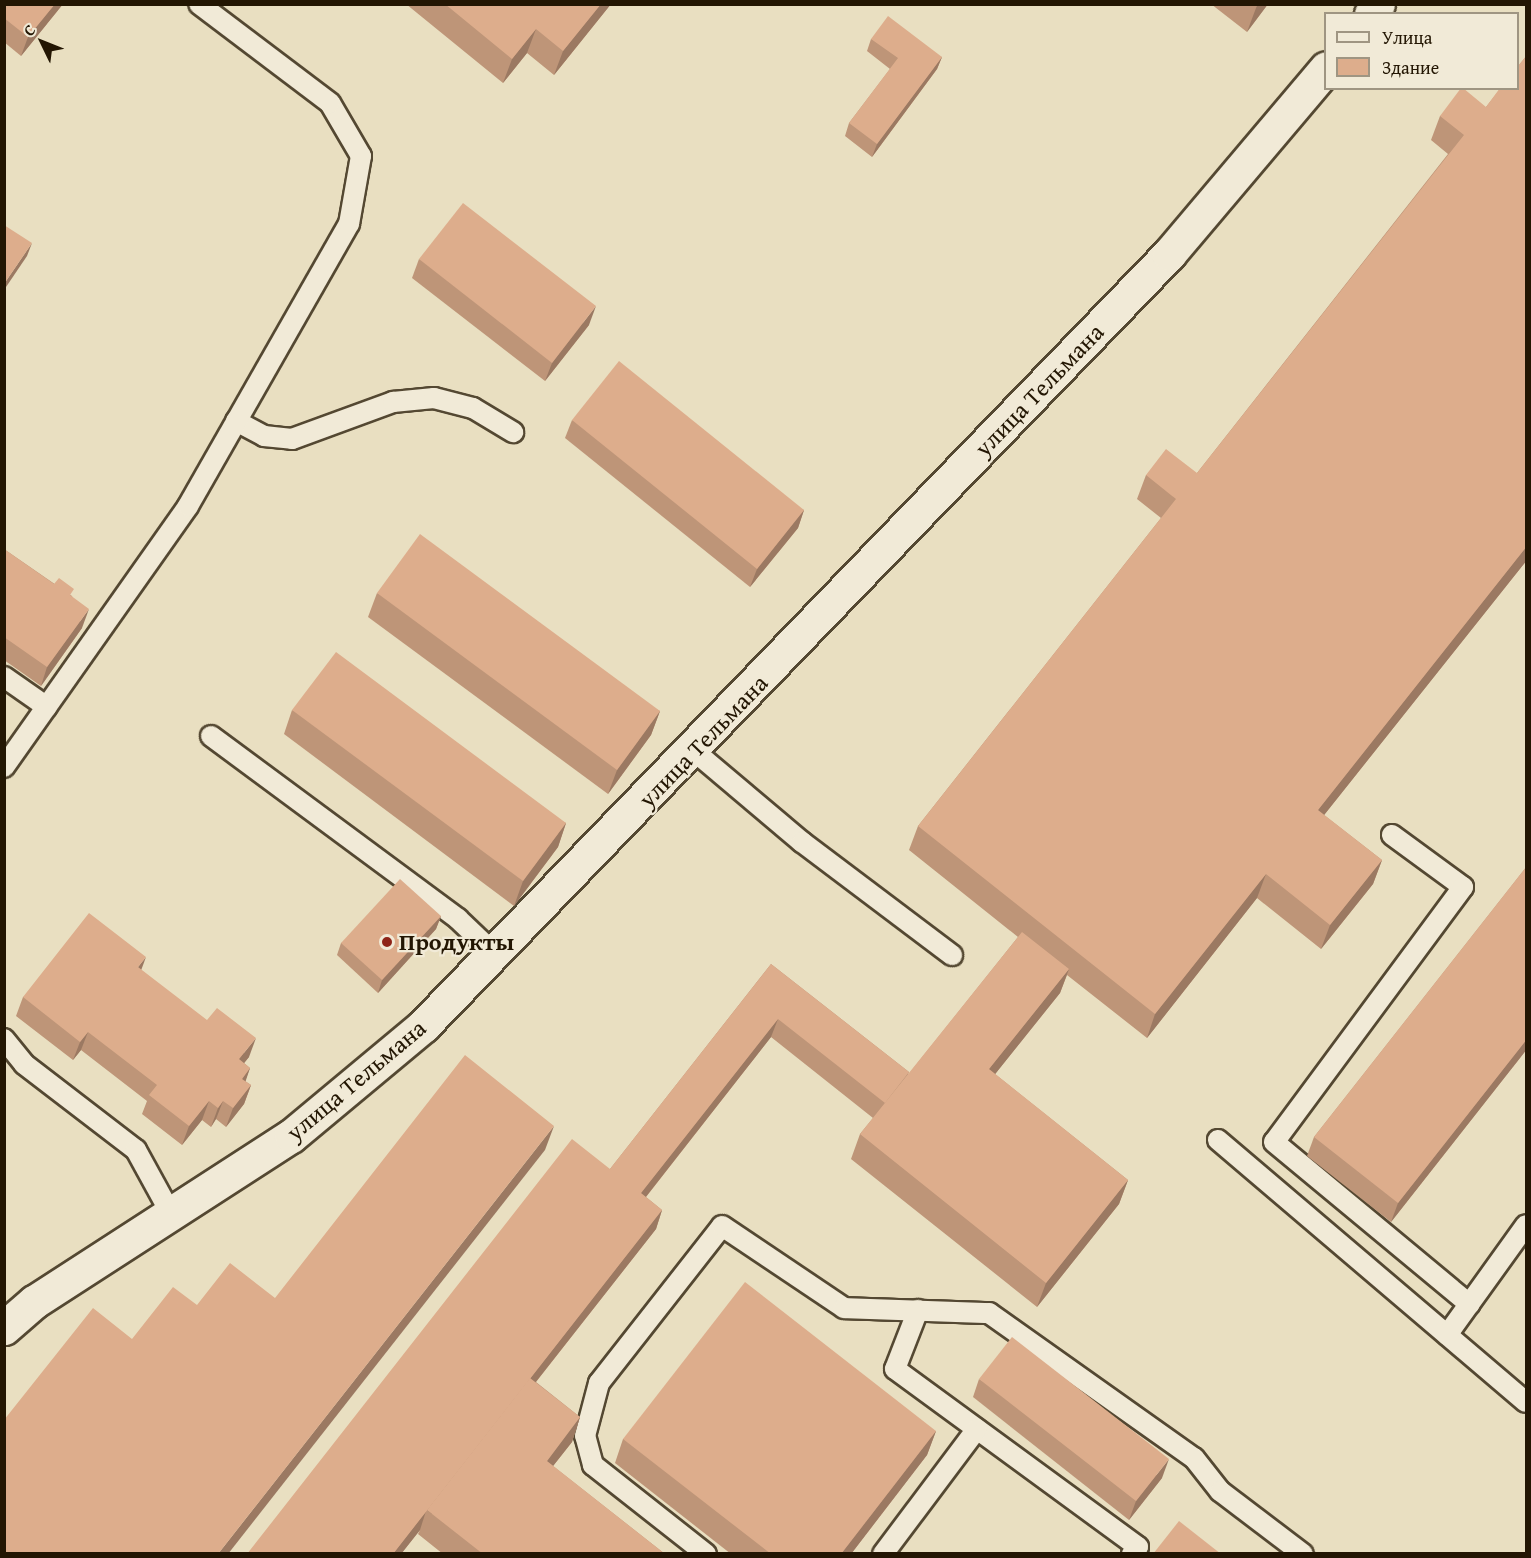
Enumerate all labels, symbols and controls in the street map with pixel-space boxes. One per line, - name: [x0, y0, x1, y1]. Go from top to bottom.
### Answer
- north arrow: [12, 12, 72, 72]
- legend: [1324, 12, 1519, 90]
- text: С: [17, 18, 41, 41]
- text: Улица: [1382, 24, 1432, 51]
- text: Здание: [1382, 54, 1439, 81]
- street label: улица Тельмана: [968, 318, 1110, 462]
- street label: улица Тельмана: [632, 669, 774, 813]
- place label: Продукты: [399, 928, 514, 956]
- marker: Продукты: [380, 935, 394, 949]
- street label: улица Тельмана: [280, 1013, 432, 1147]

